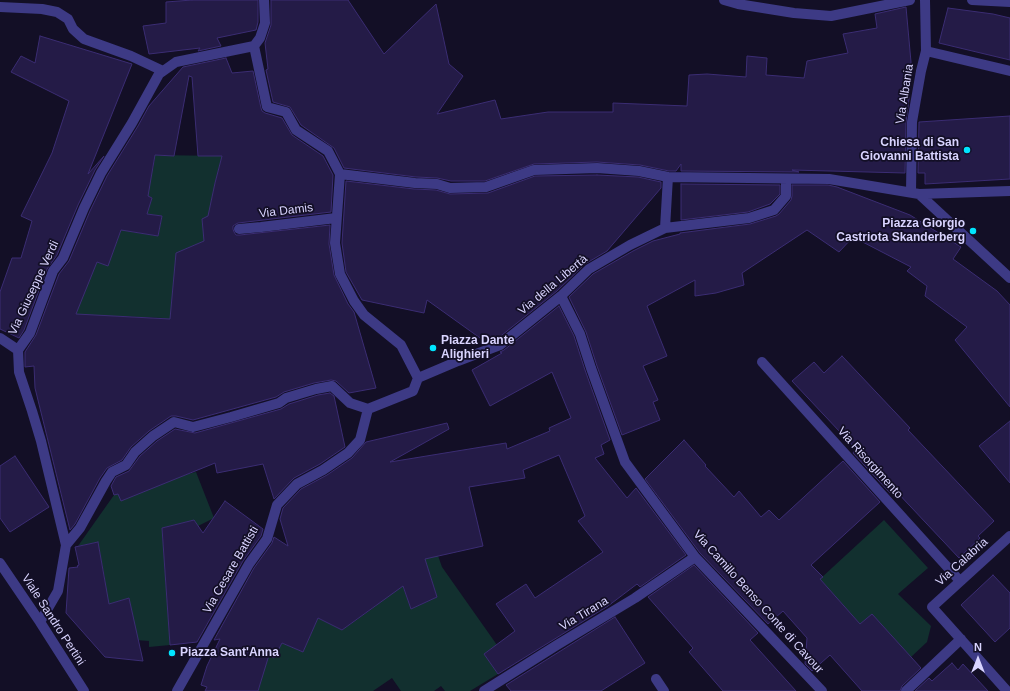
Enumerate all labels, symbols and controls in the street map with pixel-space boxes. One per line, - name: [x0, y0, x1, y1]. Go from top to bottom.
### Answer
- street label: Via Albania: [893, 63, 917, 125]
- place label: Chiesa di San Giovanni Battista: [860, 136, 959, 164]
- marker: Chiesa di San Giovanni Battista: [962, 145, 972, 155]
- street label: Via Damis: [258, 201, 314, 221]
- place label: Piazza Giorgio Castriota Skanderberg: [836, 217, 965, 245]
- marker: Piazza Giorgio Castriota Skanderberg: [968, 226, 978, 236]
- street label: Via Giuseppe Verdi: [6, 239, 62, 337]
- street label: Via della Libertà: [515, 252, 591, 318]
- place label: Piazza Dante Alighieri: [441, 334, 514, 362]
- marker: Piazza Dante Alighieri: [428, 343, 438, 353]
- street label: Via Risorgimento: [834, 424, 906, 502]
- street label: Via Cesare Battisti: [200, 524, 262, 616]
- street label: Via Camillo Benso Conte di Cavour: [690, 527, 826, 677]
- street label: Via Calabria: [933, 535, 991, 589]
- street label: Viale Sandro Pertini: [18, 572, 88, 668]
- street label: Via Tirana: [557, 594, 611, 634]
- north arrow: [958, 639, 998, 679]
- text: N: [974, 641, 982, 653]
- place label: Piazza Sant'Anna: [180, 646, 279, 660]
- marker: Piazza Sant'Anna: [167, 648, 177, 658]

